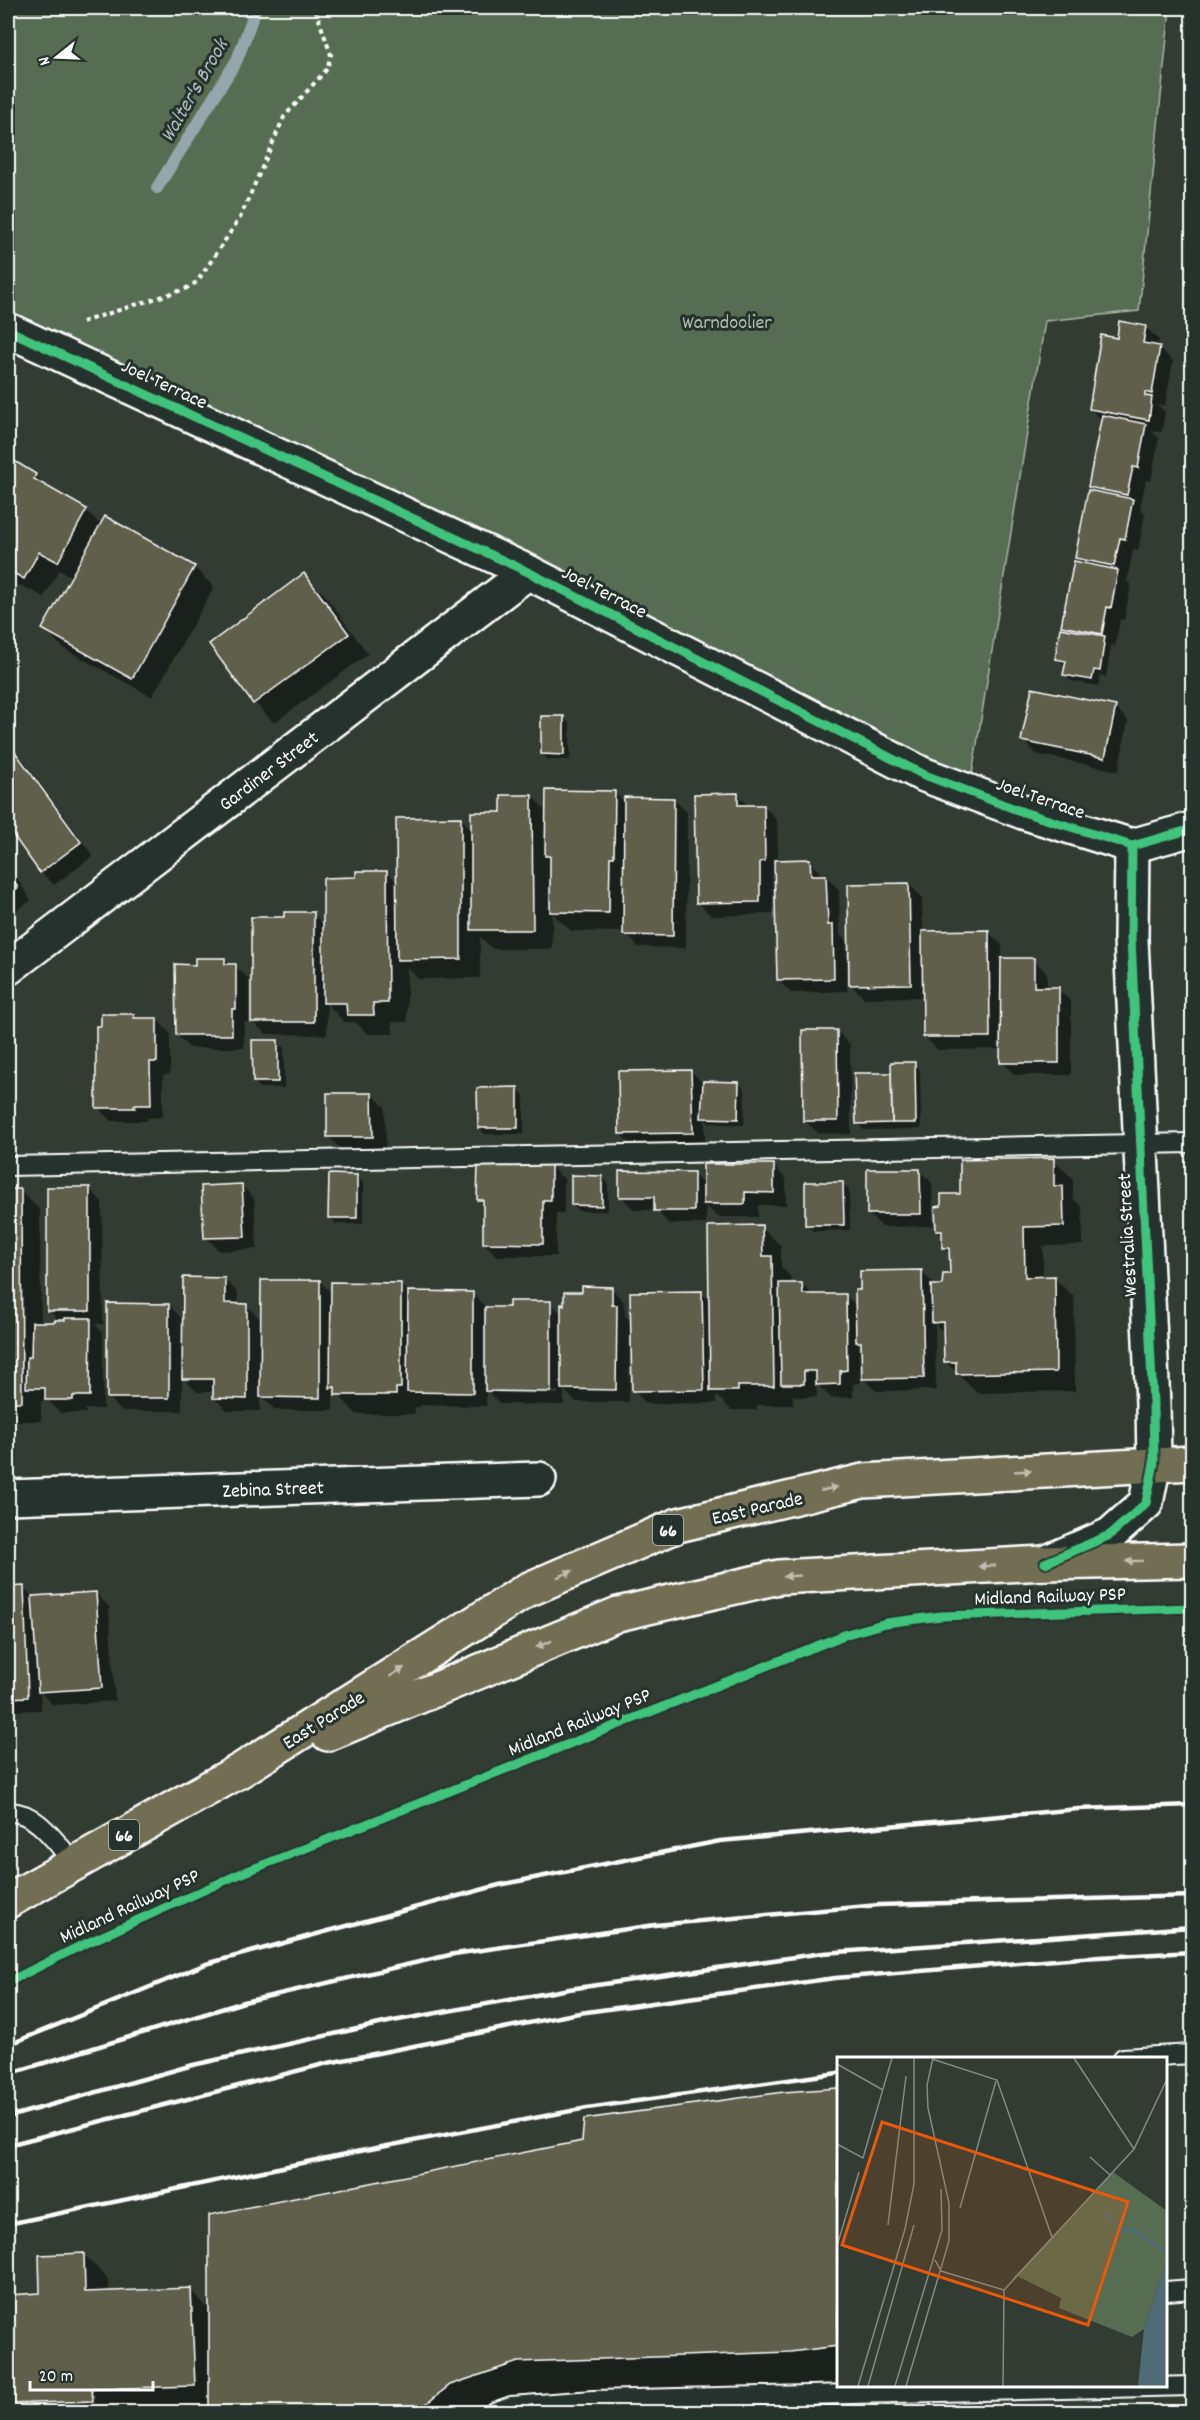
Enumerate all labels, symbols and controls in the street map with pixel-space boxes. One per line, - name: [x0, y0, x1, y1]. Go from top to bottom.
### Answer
- north arrow: [27, 27, 87, 87]
- water label: Walter's Brook: [154, 32, 238, 149]
- text: N: [33, 53, 57, 68]
- park label: Warndoolier: [682, 310, 772, 338]
- street label: Joel Terrace: [116, 354, 212, 418]
- street label: Joel Terrace: [556, 560, 651, 627]
- street label: Gardiner Street: [214, 726, 326, 819]
- street label: Joel Terrace: [992, 772, 1088, 828]
- street label: Westralia Street: [1112, 1172, 1146, 1297]
- one-way arrow: [1014, 1467, 1033, 1476]
- street label: Zebina Street: [222, 1475, 324, 1507]
- one-way arrow: [820, 1484, 839, 1494]
- street label: East Parade: [710, 1486, 806, 1534]
- road number: 66: [653, 1515, 683, 1545]
- one-way arrow: [1125, 1557, 1144, 1566]
- one-way arrow: [977, 1562, 996, 1571]
- one-way arrow: [556, 1569, 574, 1579]
- one-way arrow: [782, 1572, 801, 1581]
- street label: Midland Railway PSP: [974, 1581, 1126, 1615]
- one-way arrow: [535, 1640, 553, 1649]
- one-way arrow: [389, 1667, 405, 1678]
- street label: Midland Railway PSP: [505, 1682, 656, 1765]
- street label: East Parade: [278, 1685, 371, 1758]
- road number: 66: [109, 1820, 139, 1850]
- street label: Midland Railway PSP: [56, 1863, 205, 1952]
- inset map: [837, 2057, 1167, 2387]
- scale bar: [30, 2354, 153, 2392]
- text: 20 m: [39, 2365, 73, 2390]

